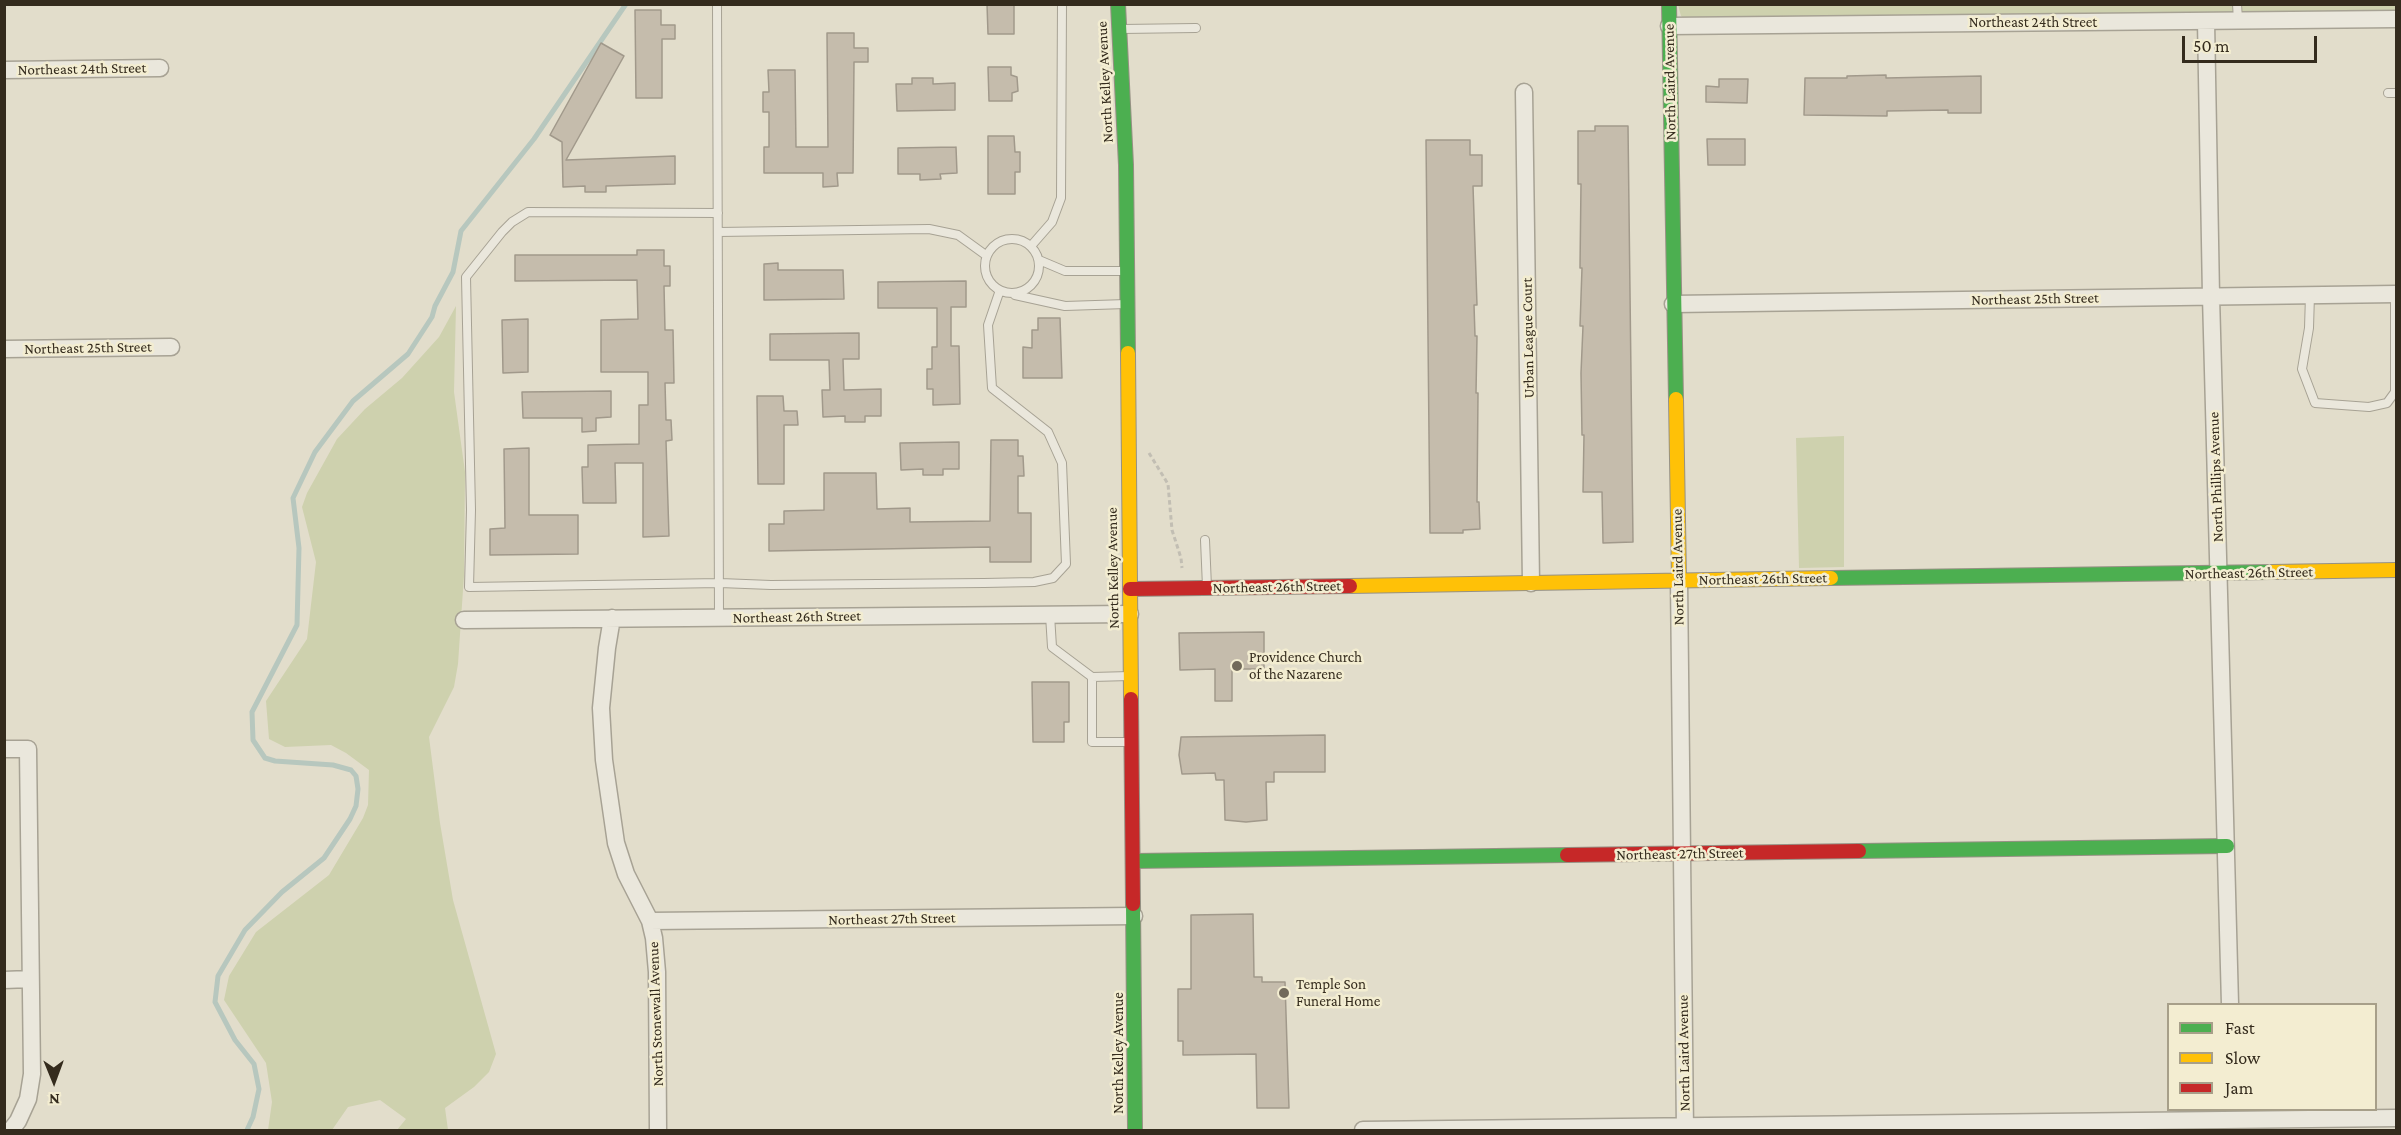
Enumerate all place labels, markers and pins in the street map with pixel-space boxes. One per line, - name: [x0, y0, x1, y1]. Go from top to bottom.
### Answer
- place label: Providence Church of the Nazarene: [1249, 648, 1362, 683]
- marker: Providence Church of the Nazarene: [1230, 659, 1244, 673]
- place label: Temple Son Funeral Home: [1296, 975, 1380, 1010]
- marker: Temple Son Funeral Home: [1277, 986, 1291, 1000]

